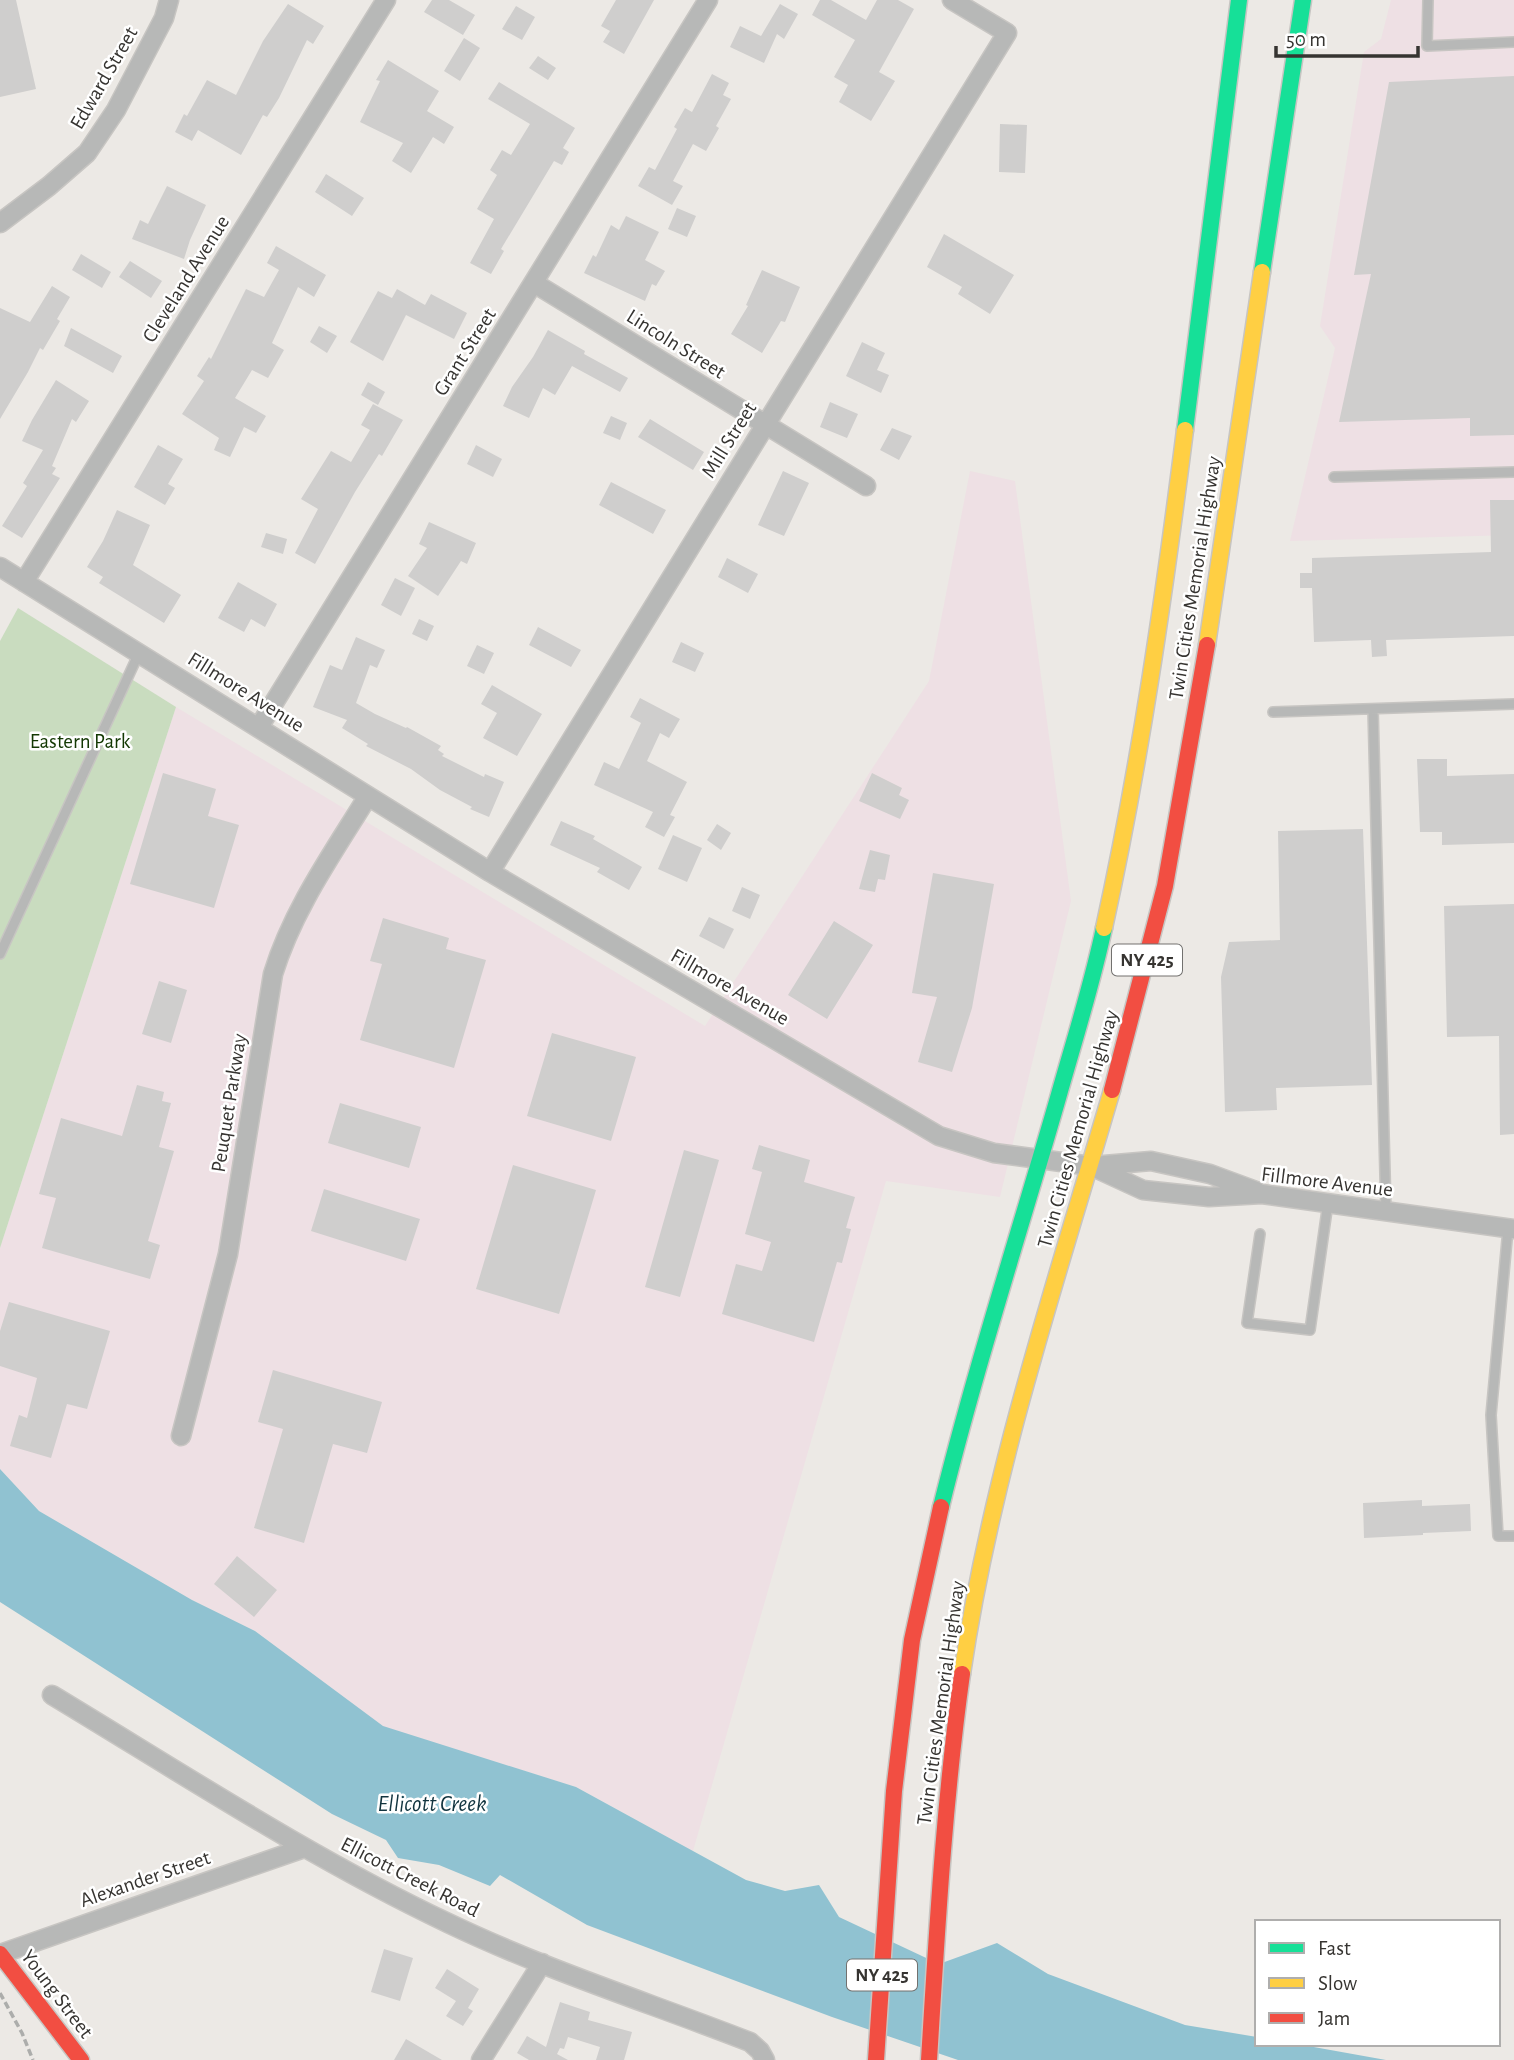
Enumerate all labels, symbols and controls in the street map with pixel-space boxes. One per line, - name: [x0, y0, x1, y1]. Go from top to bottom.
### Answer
- scale bar: [1276, 14, 1418, 58]
- street label: Edward Street: [66, 23, 142, 133]
- text: 50 m: [1286, 29, 1326, 50]
- street label: Cleveland Avenue: [139, 212, 233, 346]
- street label: Grant Street: [430, 304, 500, 399]
- street label: Lincoln Street: [623, 305, 729, 383]
- street label: Mill Street: [698, 398, 761, 482]
- street label: Twin Cities Memorial Highway: [1165, 455, 1225, 701]
- street label: Fillmore Avenue: [184, 648, 308, 736]
- park label: Eastern Park: [30, 731, 131, 752]
- road number: NY 425: [1112, 944, 1182, 976]
- street label: Fillmore Avenue: [667, 945, 793, 1029]
- street label: Twin Cities Memorial Highway: [1034, 1008, 1122, 1250]
- street label: Peuquet Parkway: [208, 1032, 250, 1174]
- street label: Fillmore Avenue: [1260, 1163, 1394, 1201]
- street label: Twin Cities Memorial Highway: [913, 1579, 969, 1827]
- water label: Ellicott Creek: [377, 1793, 487, 1816]
- street label: Ellicott Creek Road: [337, 1833, 483, 1921]
- street label: Alexander Street: [77, 1847, 213, 1911]
- legend: [1255, 1920, 1500, 2046]
- text: Fast: [1318, 1938, 1351, 1959]
- street label: Young Street: [17, 1946, 97, 2042]
- road number: NY 425: [847, 1960, 917, 1991]
- text: Slow: [1318, 1973, 1357, 1994]
- text: Jam: [1318, 2008, 1350, 2029]

